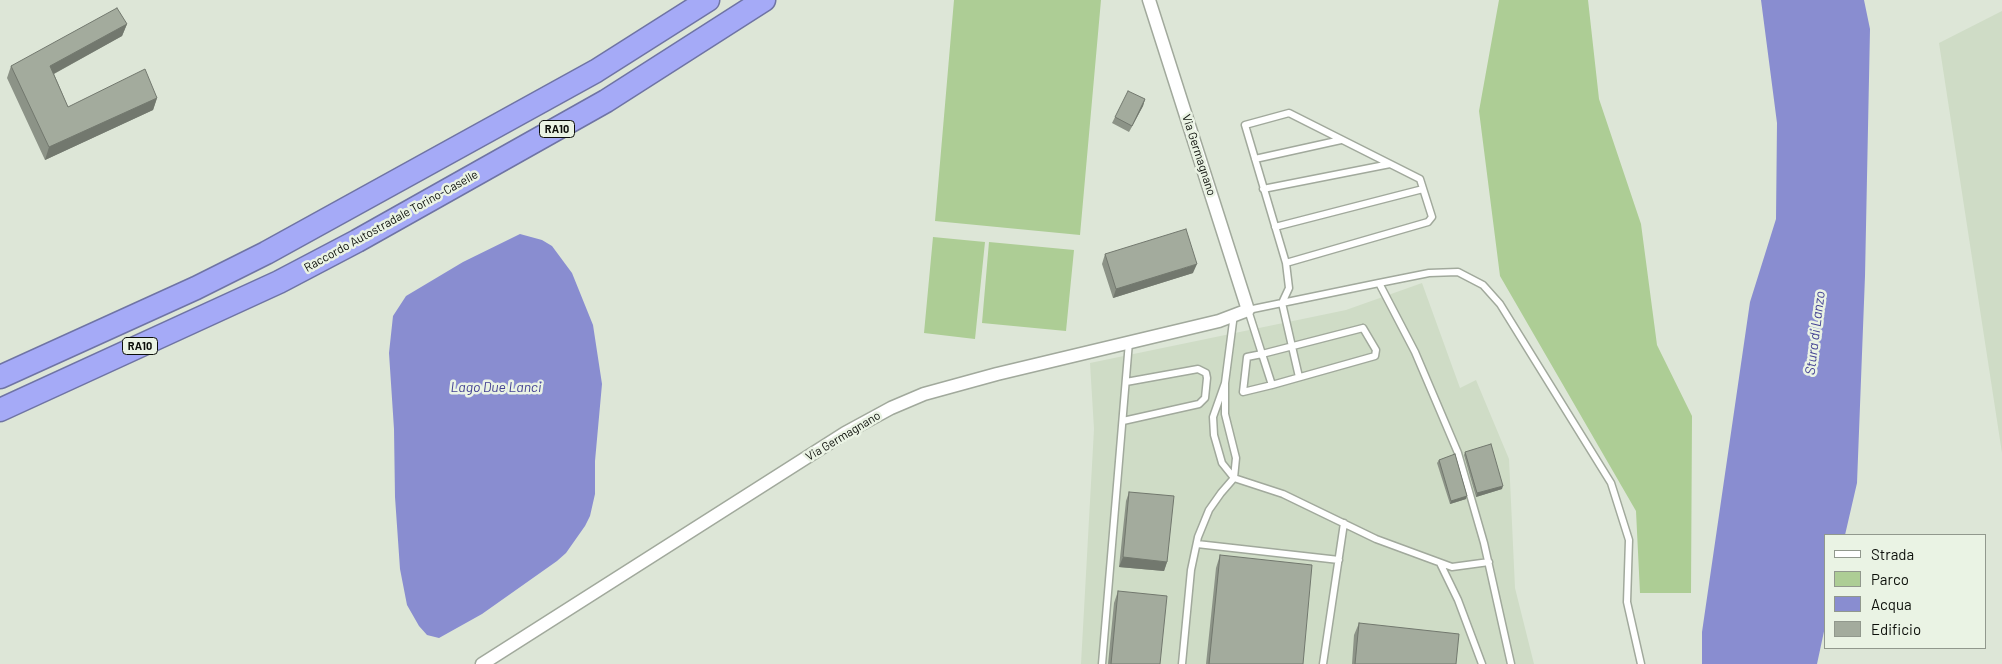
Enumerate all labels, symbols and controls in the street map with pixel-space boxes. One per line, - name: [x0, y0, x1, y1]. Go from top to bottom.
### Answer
- street label: Via Germagnano: [1179, 112, 1219, 198]
- road number: RA10: [540, 120, 574, 138]
- street label: Raccordo Autostradale Torino-Caselle: [302, 167, 480, 275]
- water label: Stura di Lanzo: [1802, 290, 1828, 376]
- road number: RA10: [122, 338, 158, 354]
- water label: Lago Due Lanci: [451, 379, 541, 395]
- street label: Via Germagnano: [803, 408, 883, 464]
- legend: [1824, 534, 1987, 649]
- text: Strada: [1871, 545, 1914, 563]
- text: Parco: [1871, 570, 1909, 588]
- text: Acqua: [1871, 595, 1912, 613]
- text: Edificio: [1871, 620, 1921, 638]

